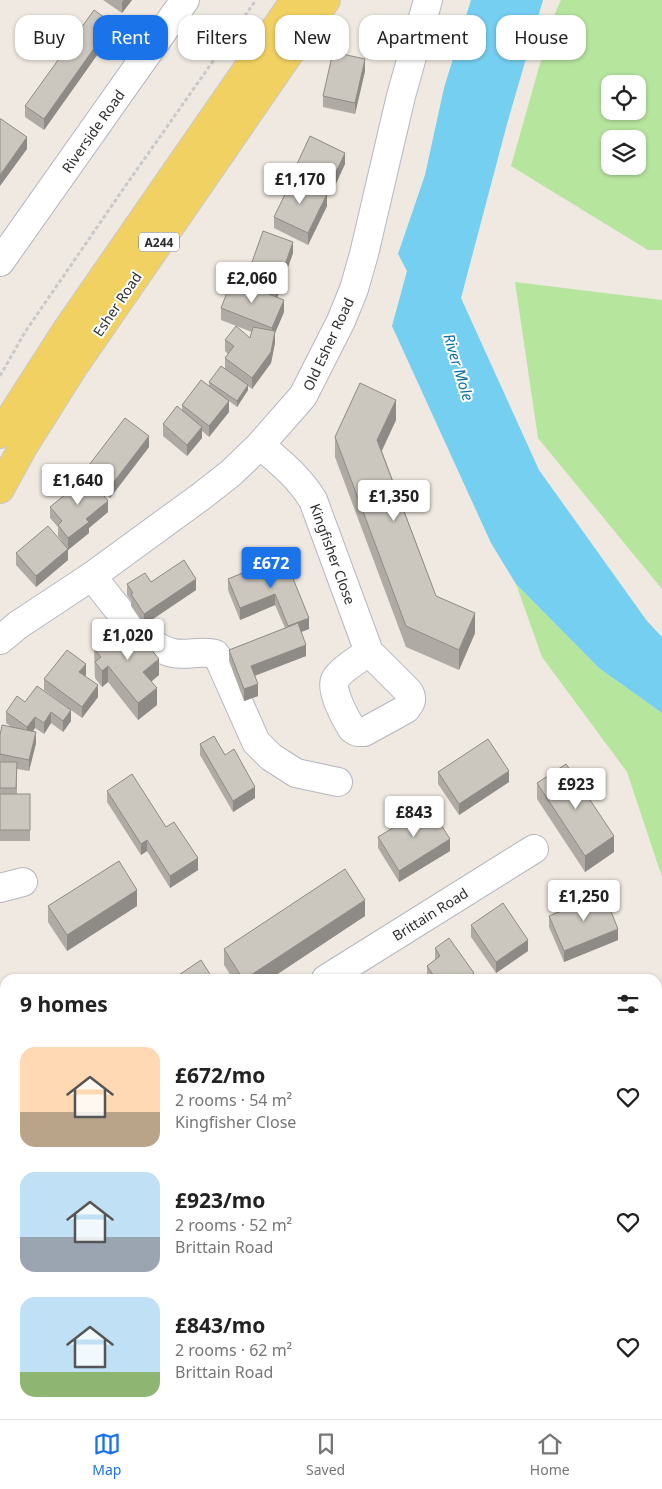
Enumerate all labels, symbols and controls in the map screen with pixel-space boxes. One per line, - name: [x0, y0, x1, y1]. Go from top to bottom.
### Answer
- chip: Buy: [15, 15, 83, 60]
- chip: Rent: [93, 15, 168, 60]
- chip: Filters: [178, 15, 265, 60]
- chip: New: [275, 15, 349, 60]
- chip: Apartment: [359, 15, 486, 60]
- chip: House: [496, 15, 586, 60]
- map controls: [601, 75, 646, 175]
- button: locate: [601, 75, 646, 120]
- street label: Riverside Road: [57, 86, 129, 176]
- button: layers: [601, 130, 646, 175]
- pin: £1,170: [259, 162, 341, 205]
- text: £1,170: [275, 168, 325, 190]
- road number: A244: [139, 232, 179, 252]
- pin: £2,060: [211, 262, 293, 304]
- text: £2,060: [227, 267, 277, 289]
- street label: Esher Road: [88, 268, 146, 340]
- street label: Old Esher Road: [298, 294, 358, 394]
- water label: River Mole: [439, 331, 479, 404]
- pin: £1,640: [37, 464, 119, 506]
- text: £1,640: [53, 469, 103, 491]
- pin: £1,350: [353, 480, 435, 522]
- text: £1,350: [369, 485, 419, 507]
- street label: Kingfisher Close: [306, 501, 360, 607]
- pin: £672: [241, 546, 301, 589]
- text: £672: [253, 552, 289, 574]
- pin: £1,020: [87, 618, 169, 661]
- text: £1,020: [103, 624, 153, 646]
- pin: £923: [546, 768, 606, 810]
- text: £923: [558, 773, 594, 795]
- pin: £843: [384, 796, 444, 838]
- text: £843: [396, 801, 432, 823]
- pin: £1,250: [543, 880, 625, 922]
- street label: Brittain Road: [388, 883, 472, 945]
- text: £1,250: [559, 885, 609, 907]
- text: 9 homes: [20, 990, 108, 1018]
- icon: filters: [614, 990, 642, 1018]
- text: £672/mo: [175, 1061, 265, 1089]
- icon: home: [60, 1067, 120, 1127]
- icon: heart: [614, 1083, 642, 1111]
- text: 2 rooms · 54 m²: [175, 1089, 292, 1111]
- text: Kingfisher Close: [175, 1111, 296, 1133]
- text: £923/mo: [175, 1186, 265, 1214]
- icon: home: [60, 1192, 120, 1252]
- icon: heart: [614, 1208, 642, 1236]
- text: 2 rooms · 52 m²: [175, 1214, 292, 1236]
- text: Brittain Road: [175, 1236, 273, 1258]
- text: £843/mo: [175, 1311, 265, 1339]
- icon: home: [60, 1317, 120, 1377]
- icon: heart: [614, 1333, 642, 1361]
- text: 2 rooms · 62 m²: [175, 1339, 292, 1361]
- text: Brittain Road: [175, 1361, 273, 1383]
- tab: Map: [92, 1430, 121, 1479]
- tab: Saved: [306, 1430, 345, 1479]
- tab: Home: [530, 1430, 570, 1479]

